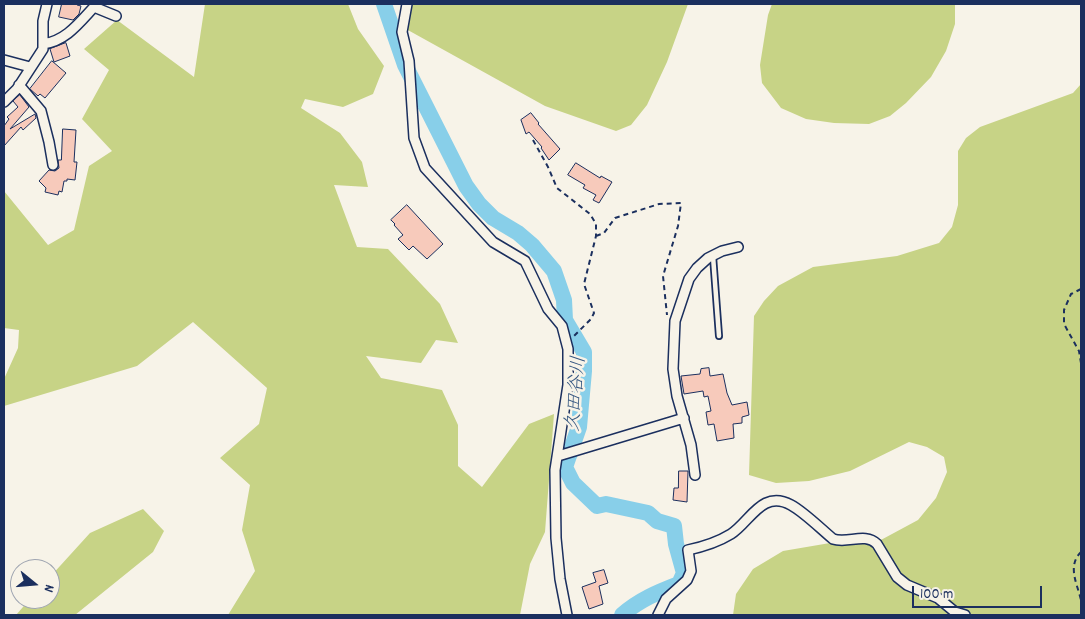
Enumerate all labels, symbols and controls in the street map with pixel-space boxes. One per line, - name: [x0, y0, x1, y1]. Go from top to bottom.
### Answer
- water label: 久田谷川: [563, 355, 593, 433]
- north arrow: [10, 559, 60, 609]
- scale bar: [915, 576, 1045, 608]
- text: N: [38, 582, 59, 594]
- text: 100 m: [920, 584, 953, 606]

